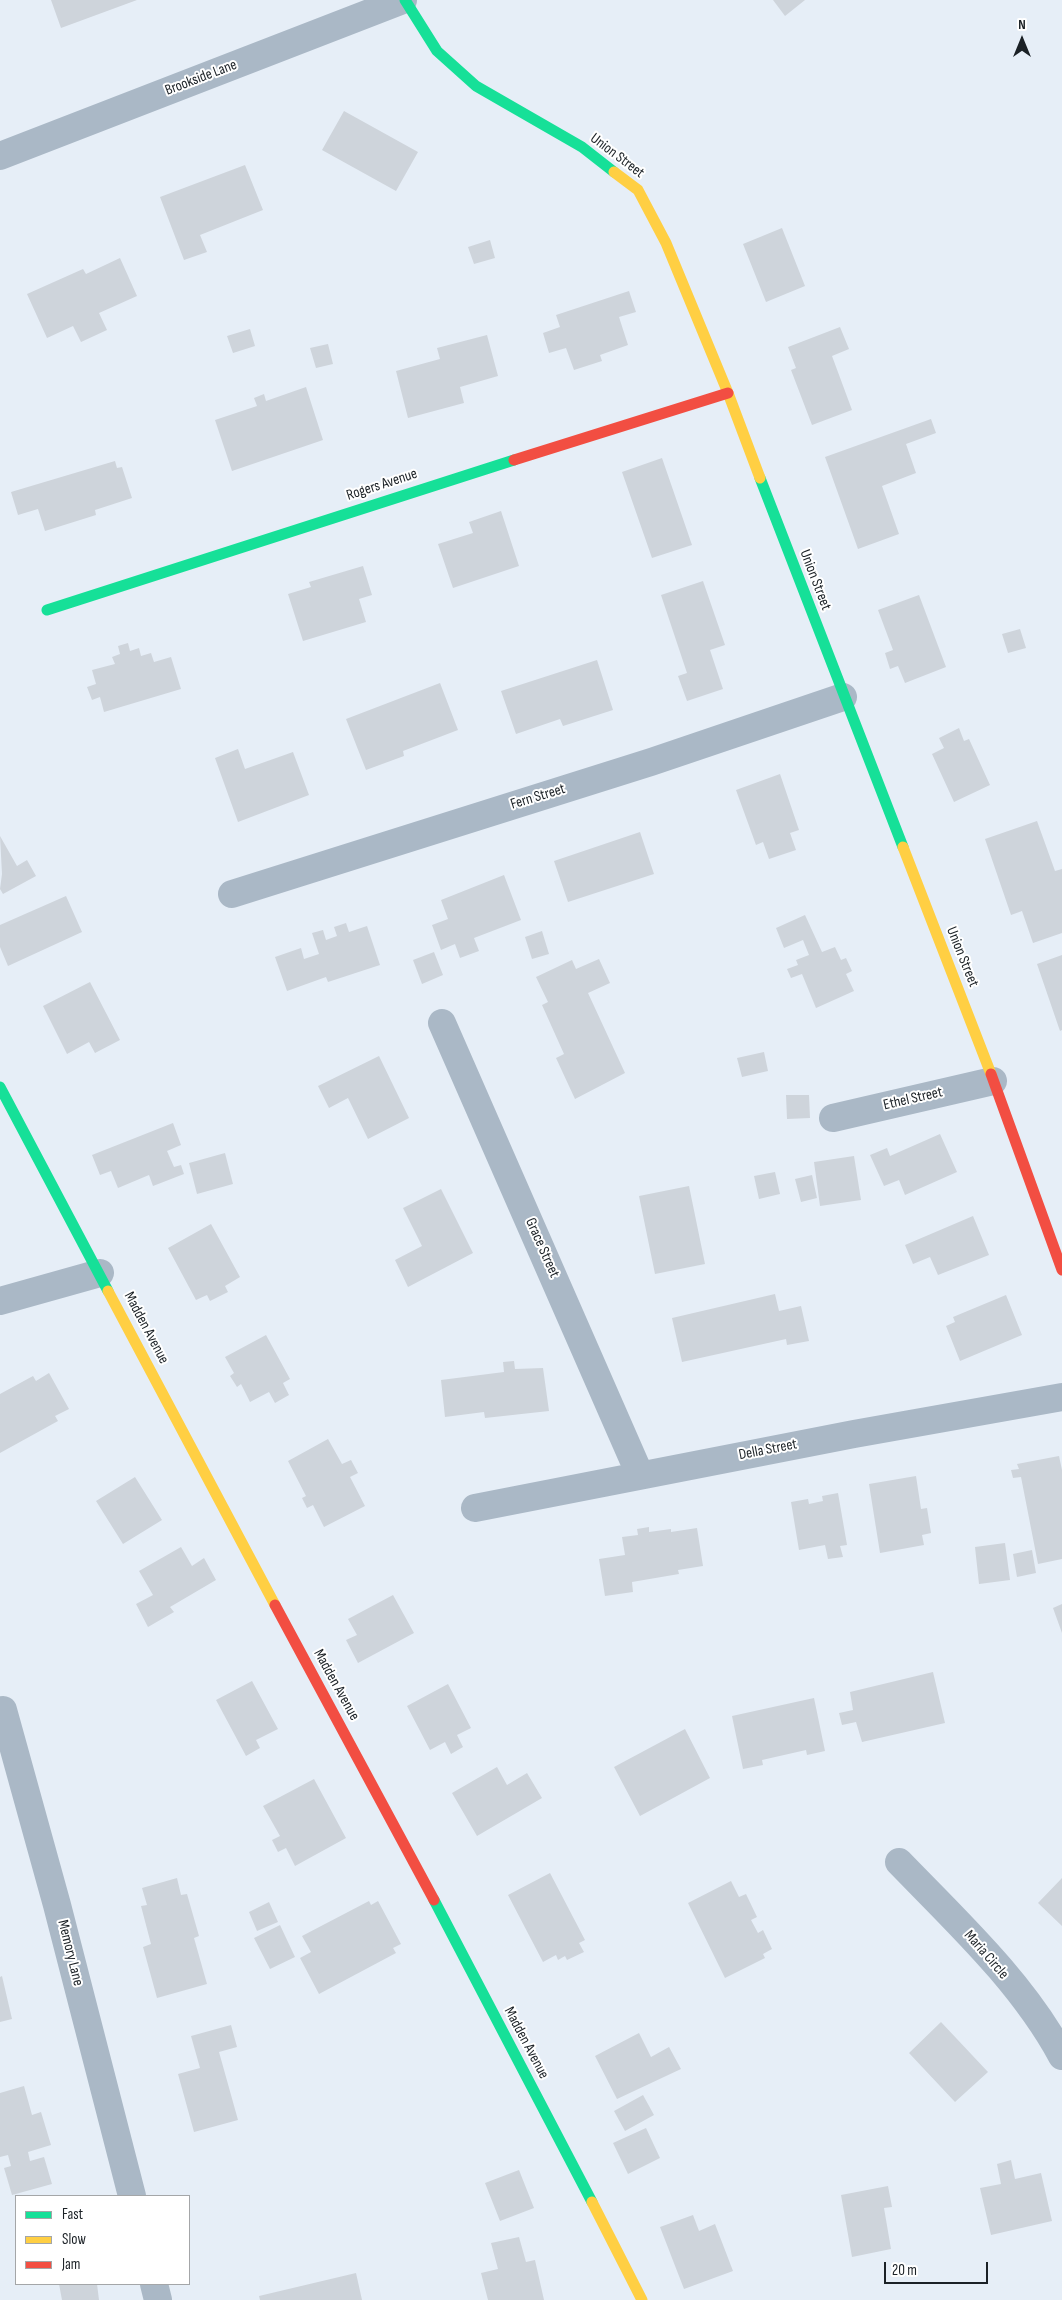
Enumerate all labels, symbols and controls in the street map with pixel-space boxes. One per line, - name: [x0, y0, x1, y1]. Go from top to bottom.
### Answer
- north arrow: [997, 15, 1047, 65]
- text: N: [1018, 16, 1026, 33]
- street label: Brookside Lane: [163, 56, 239, 100]
- street label: Union Street: [586, 130, 648, 182]
- street label: Rogers Avenue: [344, 465, 420, 505]
- street label: Union Street: [795, 547, 835, 613]
- street label: Fern Street: [508, 780, 568, 814]
- street label: Union Street: [942, 924, 982, 990]
- street label: Ethel Street: [882, 1083, 944, 1115]
- street label: Grace Street: [521, 1215, 563, 1281]
- street label: Madden Avenue: [120, 1289, 172, 1367]
- street label: Della Street: [737, 1436, 799, 1464]
- street label: Madden Avenue: [309, 1646, 363, 1724]
- street label: Memory Lane: [53, 1918, 87, 1988]
- street label: Maria Circle: [960, 1927, 1012, 1983]
- street label: Madden Avenue: [500, 2004, 552, 2082]
- legend: [15, 2195, 190, 2285]
- text: Fast: [62, 2205, 83, 2224]
- text: Slow: [62, 2230, 86, 2249]
- scale bar: [887, 2252, 991, 2284]
- text: Jam: [62, 2255, 80, 2274]
- text: 20 m: [892, 2261, 917, 2280]

